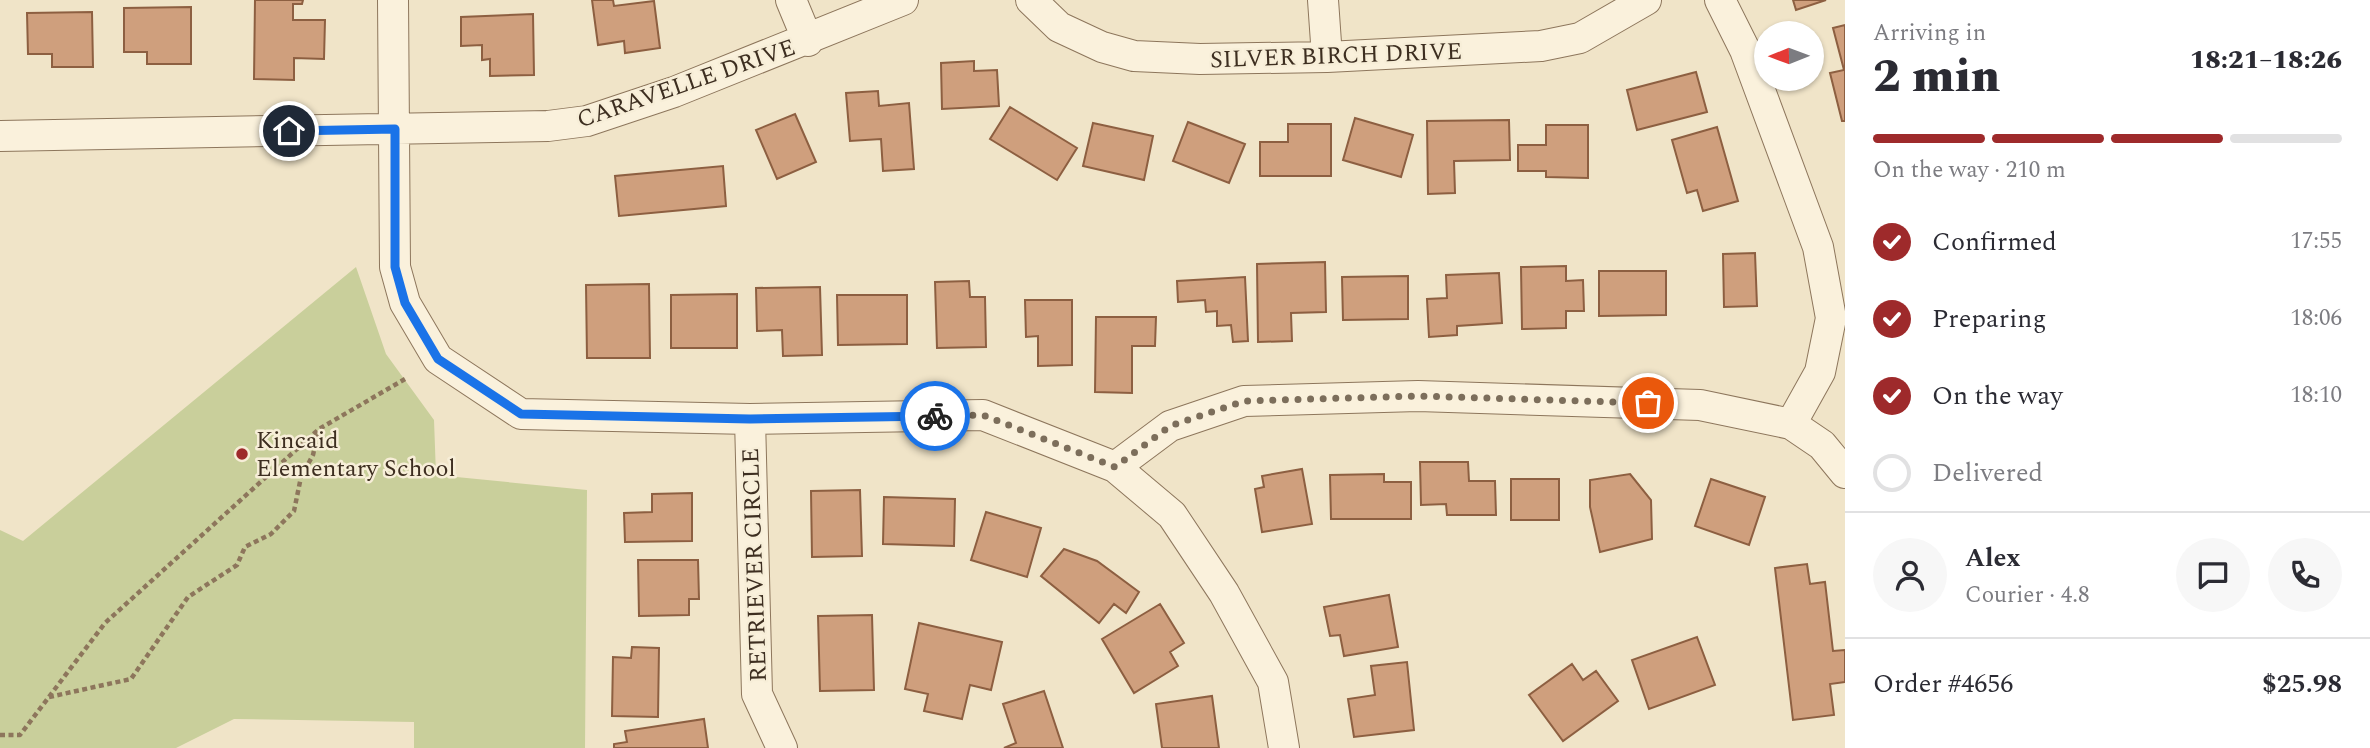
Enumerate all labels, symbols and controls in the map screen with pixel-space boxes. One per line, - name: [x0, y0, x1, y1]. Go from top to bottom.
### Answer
- text: Arriving in: [1873, 16, 1986, 51]
- north arrow: [1754, 21, 1824, 91]
- map controls: [1754, 21, 1824, 91]
- street label: CARAVELLE DRIVE: [572, 30, 800, 138]
- street label: SILVER BIRCH DRIVE: [1209, 34, 1463, 78]
- text: 18:21–18:26: [2190, 40, 2342, 80]
- text: 2 min: [1873, 42, 2000, 112]
- pin: [259, 101, 319, 161]
- icon: home: [270, 112, 308, 150]
- text: On the way · 210 m: [1873, 153, 2066, 188]
- text: Confirmed: [1932, 222, 2057, 262]
- icon: check: [1873, 223, 1911, 261]
- text: 17:55: [2290, 224, 2342, 259]
- text: Preparing: [1932, 299, 2046, 339]
- icon: check: [1873, 300, 1911, 338]
- text: 18:06: [2290, 301, 2342, 336]
- pin: [1618, 373, 1678, 433]
- text: On the way: [1932, 376, 2063, 416]
- icon: check: [1873, 377, 1911, 415]
- text: 18:10: [2290, 378, 2342, 413]
- courier: [900, 381, 970, 451]
- icon: bag: [1629, 384, 1667, 422]
- icon: bike: [916, 397, 954, 435]
- place label: Kincaid Elementary School: [256, 423, 456, 487]
- marker: Kincaid Elementary School: [234, 446, 250, 462]
- street label: RETRIEVER CIRCLE: [733, 447, 777, 683]
- text: Delivered: [1932, 453, 2043, 493]
- button: person: [1873, 538, 1947, 612]
- text: Alex: [1965, 538, 2020, 578]
- button: chat: [2176, 538, 2250, 612]
- button: phone: [2268, 538, 2342, 612]
- text: Courier · 4.8: [1965, 578, 2090, 613]
- text: Order #4656: [1873, 664, 2013, 704]
- text: $25.98: [2262, 664, 2342, 704]

